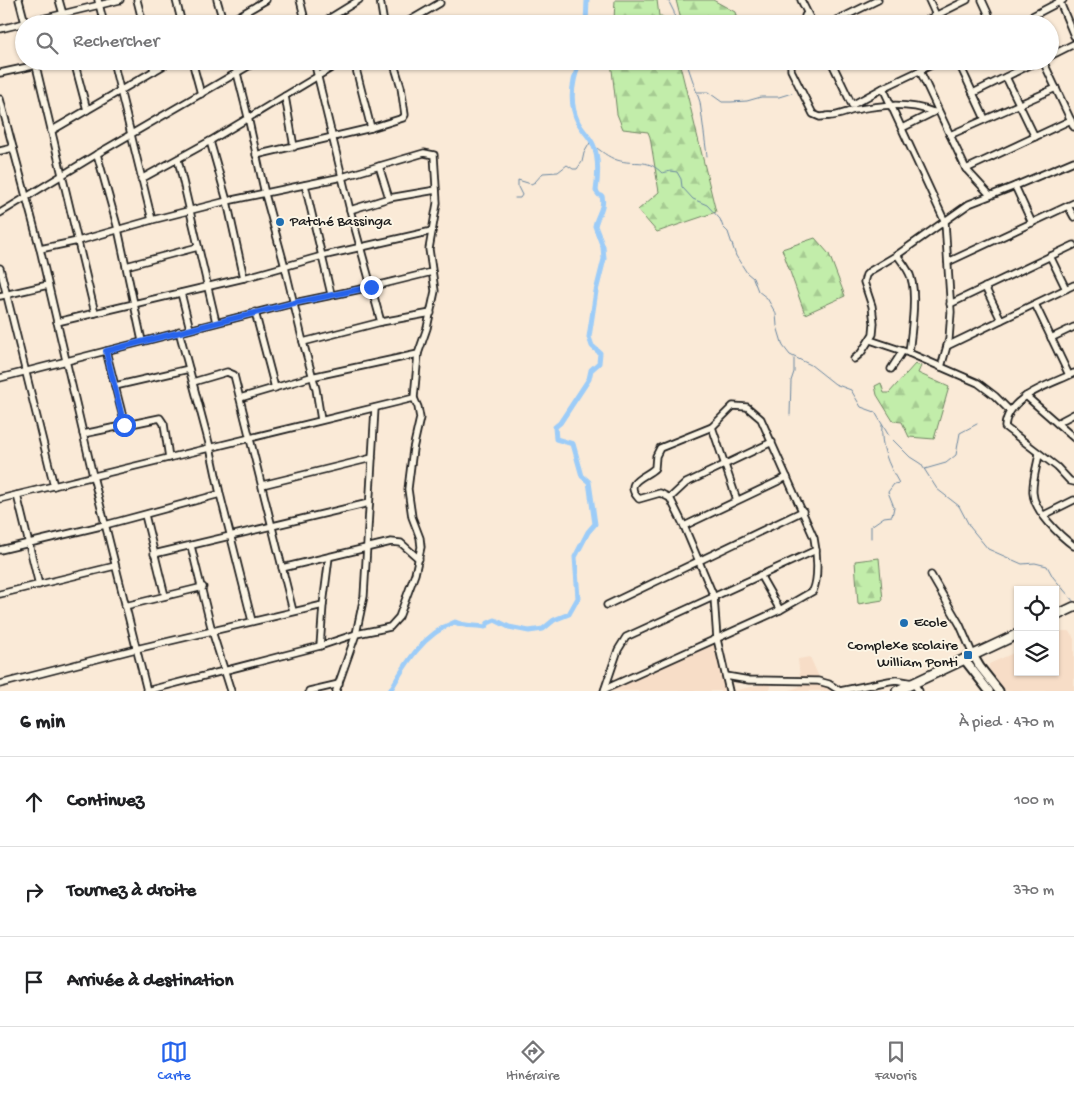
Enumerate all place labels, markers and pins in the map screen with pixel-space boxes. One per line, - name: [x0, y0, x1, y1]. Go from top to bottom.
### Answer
- place label: Patché Bassinga: [289, 213, 392, 231]
- marker: Patché Bassinga: [274, 216, 286, 228]
- place label: Ecole: [914, 614, 948, 632]
- marker: Ecole: [898, 617, 910, 629]
- place label: Complexe scolaire William Ponti: [847, 637, 958, 672]
- marker: Complexe scolaire William Ponti: [962, 649, 974, 661]

